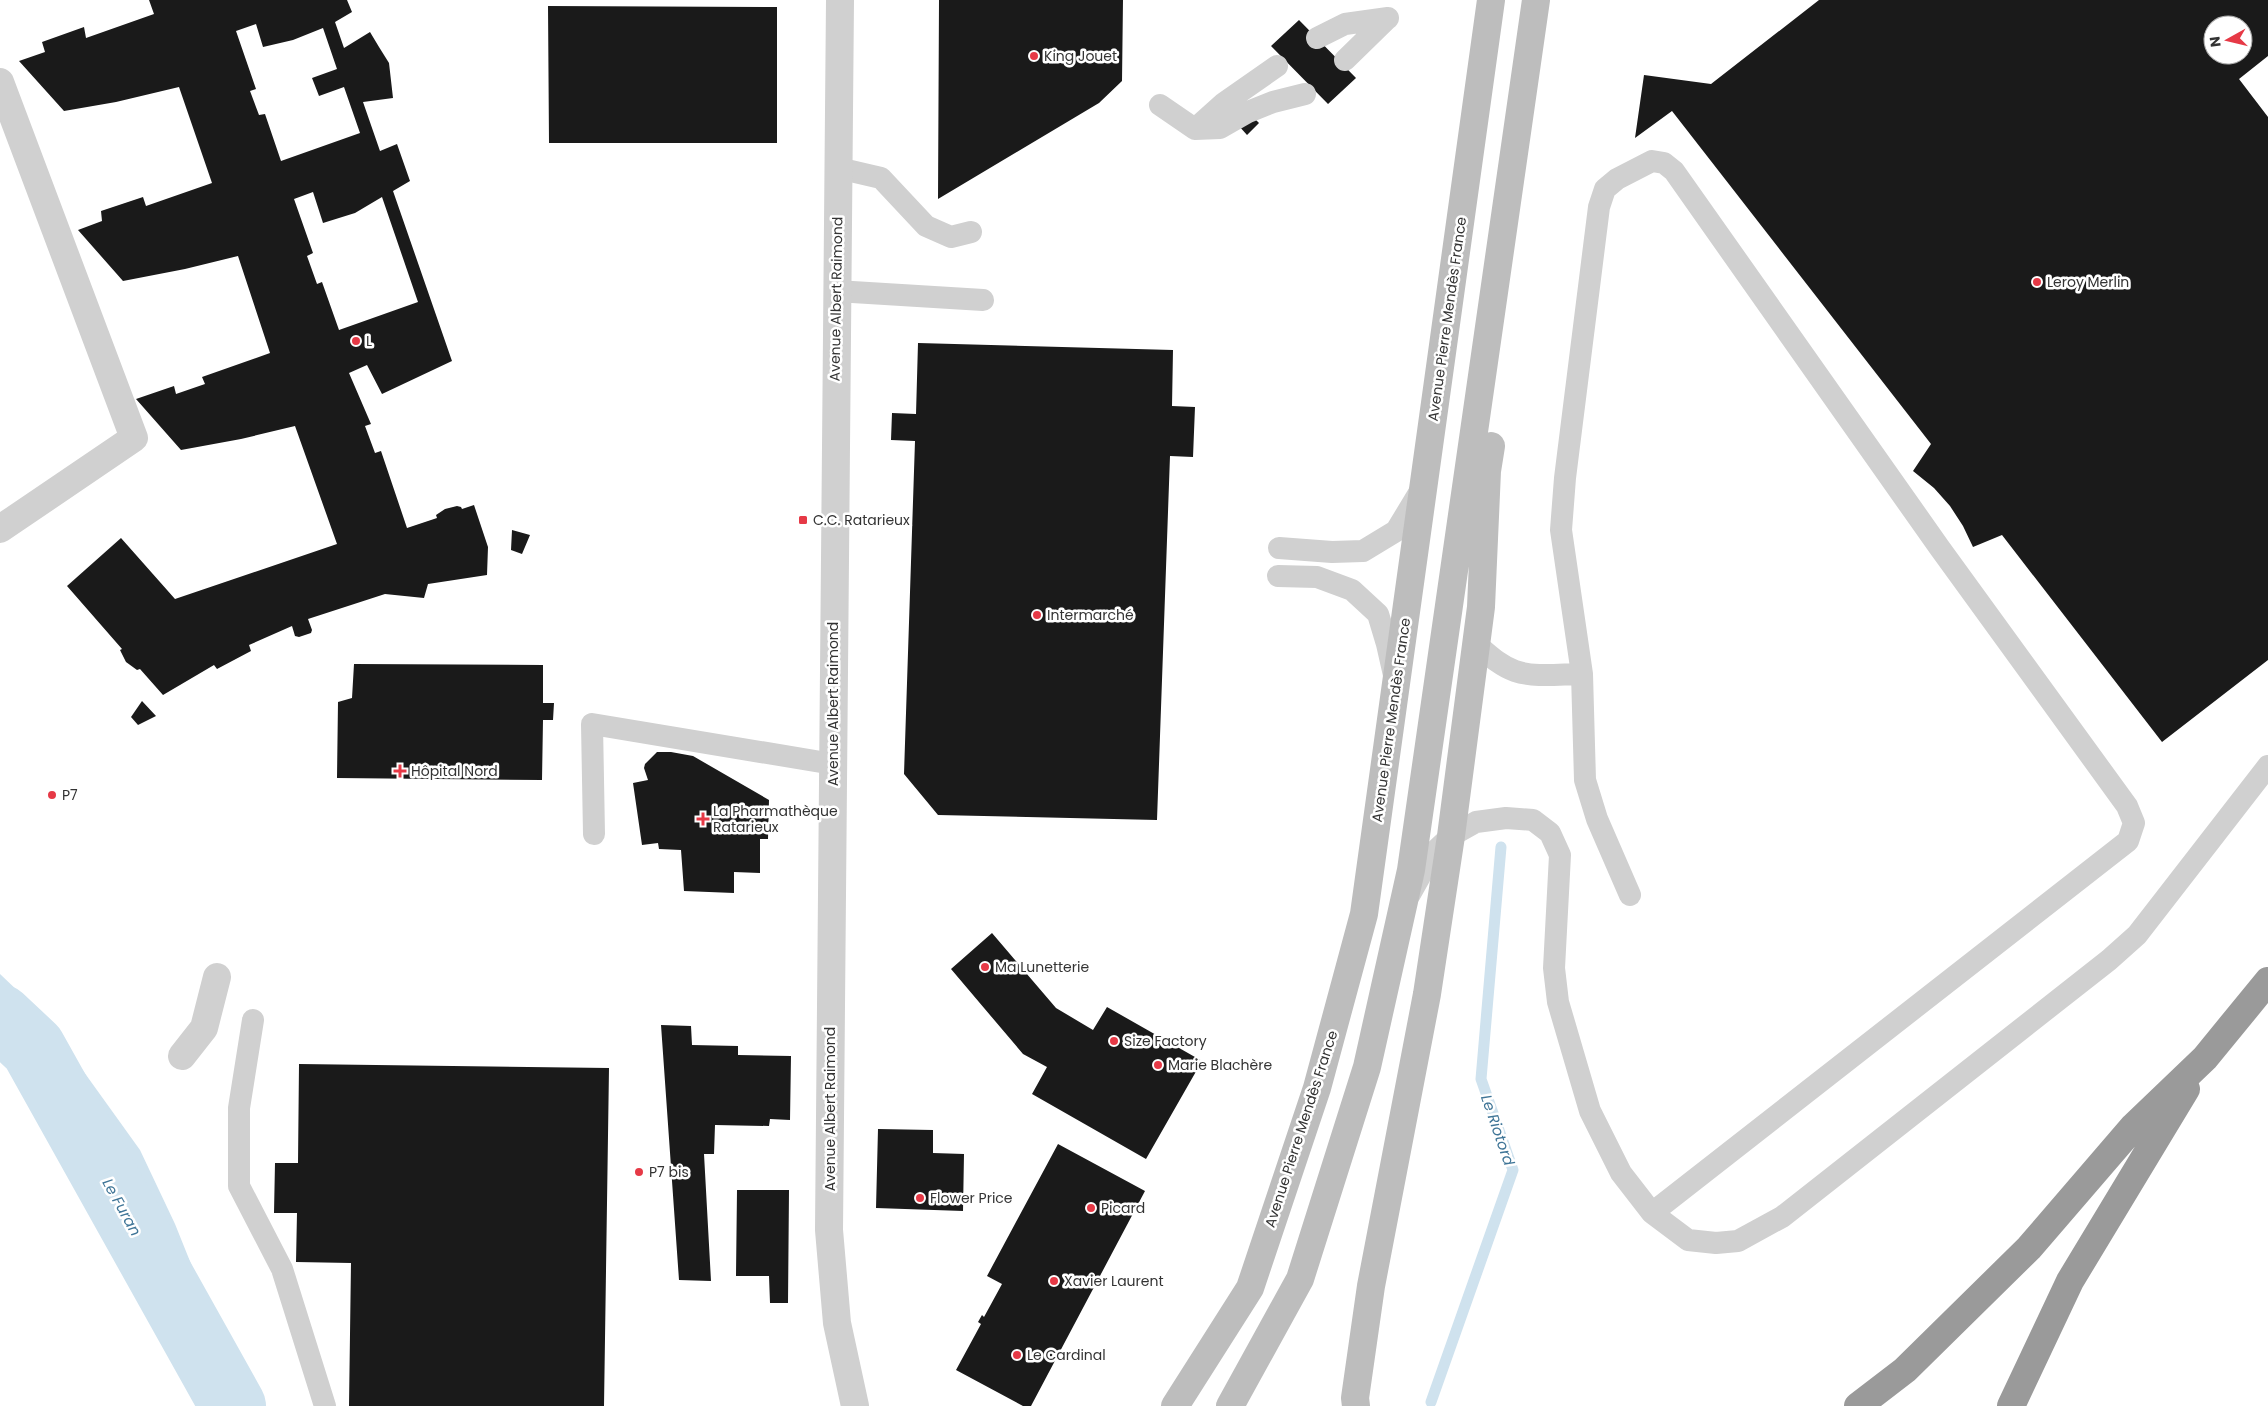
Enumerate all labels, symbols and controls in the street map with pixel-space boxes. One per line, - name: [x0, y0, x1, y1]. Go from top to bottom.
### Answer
- north arrow: [2203, 15, 2253, 65]
- text: N: [2204, 35, 2226, 48]
- place label: King Jouet: [1044, 46, 1117, 66]
- marker: King Jouet: [1028, 50, 1040, 62]
- street label: Avenue Pierre Mendès France: [1423, 215, 1471, 422]
- street label: Avenue Albert Raimond: [825, 217, 847, 381]
- place label: Leroy Merlin: [2047, 272, 2129, 292]
- marker: Leroy Merlin: [2031, 276, 2043, 288]
- place label: L: [366, 331, 372, 351]
- marker: L: [350, 335, 362, 347]
- place label: C.C. Ratarieux: [813, 510, 910, 530]
- marker: C.C. Ratarieux: [797, 514, 809, 526]
- place label: Intermarché: [1047, 605, 1134, 625]
- marker: Intermarché: [1031, 609, 1043, 621]
- street label: Avenue Pierre Mendès France: [1367, 616, 1415, 823]
- street label: Avenue Albert Raimond: [823, 622, 843, 786]
- place label: Hôpital Nord: [411, 761, 498, 781]
- marker: Hôpital Nord: [393, 764, 407, 778]
- place label: P7: [62, 785, 78, 805]
- marker: P7: [46, 789, 58, 801]
- place label: La Pharmathèque Ratarieux: [713, 801, 838, 837]
- marker: La Pharmathèque Ratarieux: [697, 813, 709, 825]
- place label: Ma Lunetterie: [995, 957, 1089, 977]
- marker: Ma Lunetterie: [979, 961, 991, 973]
- street label: Avenue Albert Raimond: [820, 1027, 840, 1191]
- street label: Avenue Pierre Mendès France: [1260, 1028, 1342, 1230]
- place label: Size Factory: [1124, 1031, 1207, 1051]
- marker: Size Factory: [1108, 1035, 1120, 1047]
- place label: Marie Blachère: [1168, 1055, 1272, 1075]
- marker: Marie Blachère: [1152, 1059, 1164, 1071]
- water label: Le Riotord: [1476, 1092, 1520, 1169]
- place label: P7 bis: [649, 1162, 689, 1182]
- marker: P7 bis: [633, 1166, 645, 1178]
- water label: Le Furan: [98, 1174, 146, 1240]
- place label: Flower Price: [930, 1188, 1013, 1208]
- marker: Flower Price: [914, 1192, 926, 1204]
- place label: Picard: [1101, 1198, 1145, 1218]
- marker: Picard: [1085, 1202, 1097, 1214]
- place label: Xavier Laurent: [1064, 1271, 1164, 1291]
- marker: Xavier Laurent: [1048, 1275, 1060, 1287]
- place label: Le Cardinal: [1027, 1345, 1106, 1365]
- marker: Le Cardinal: [1011, 1349, 1023, 1361]

